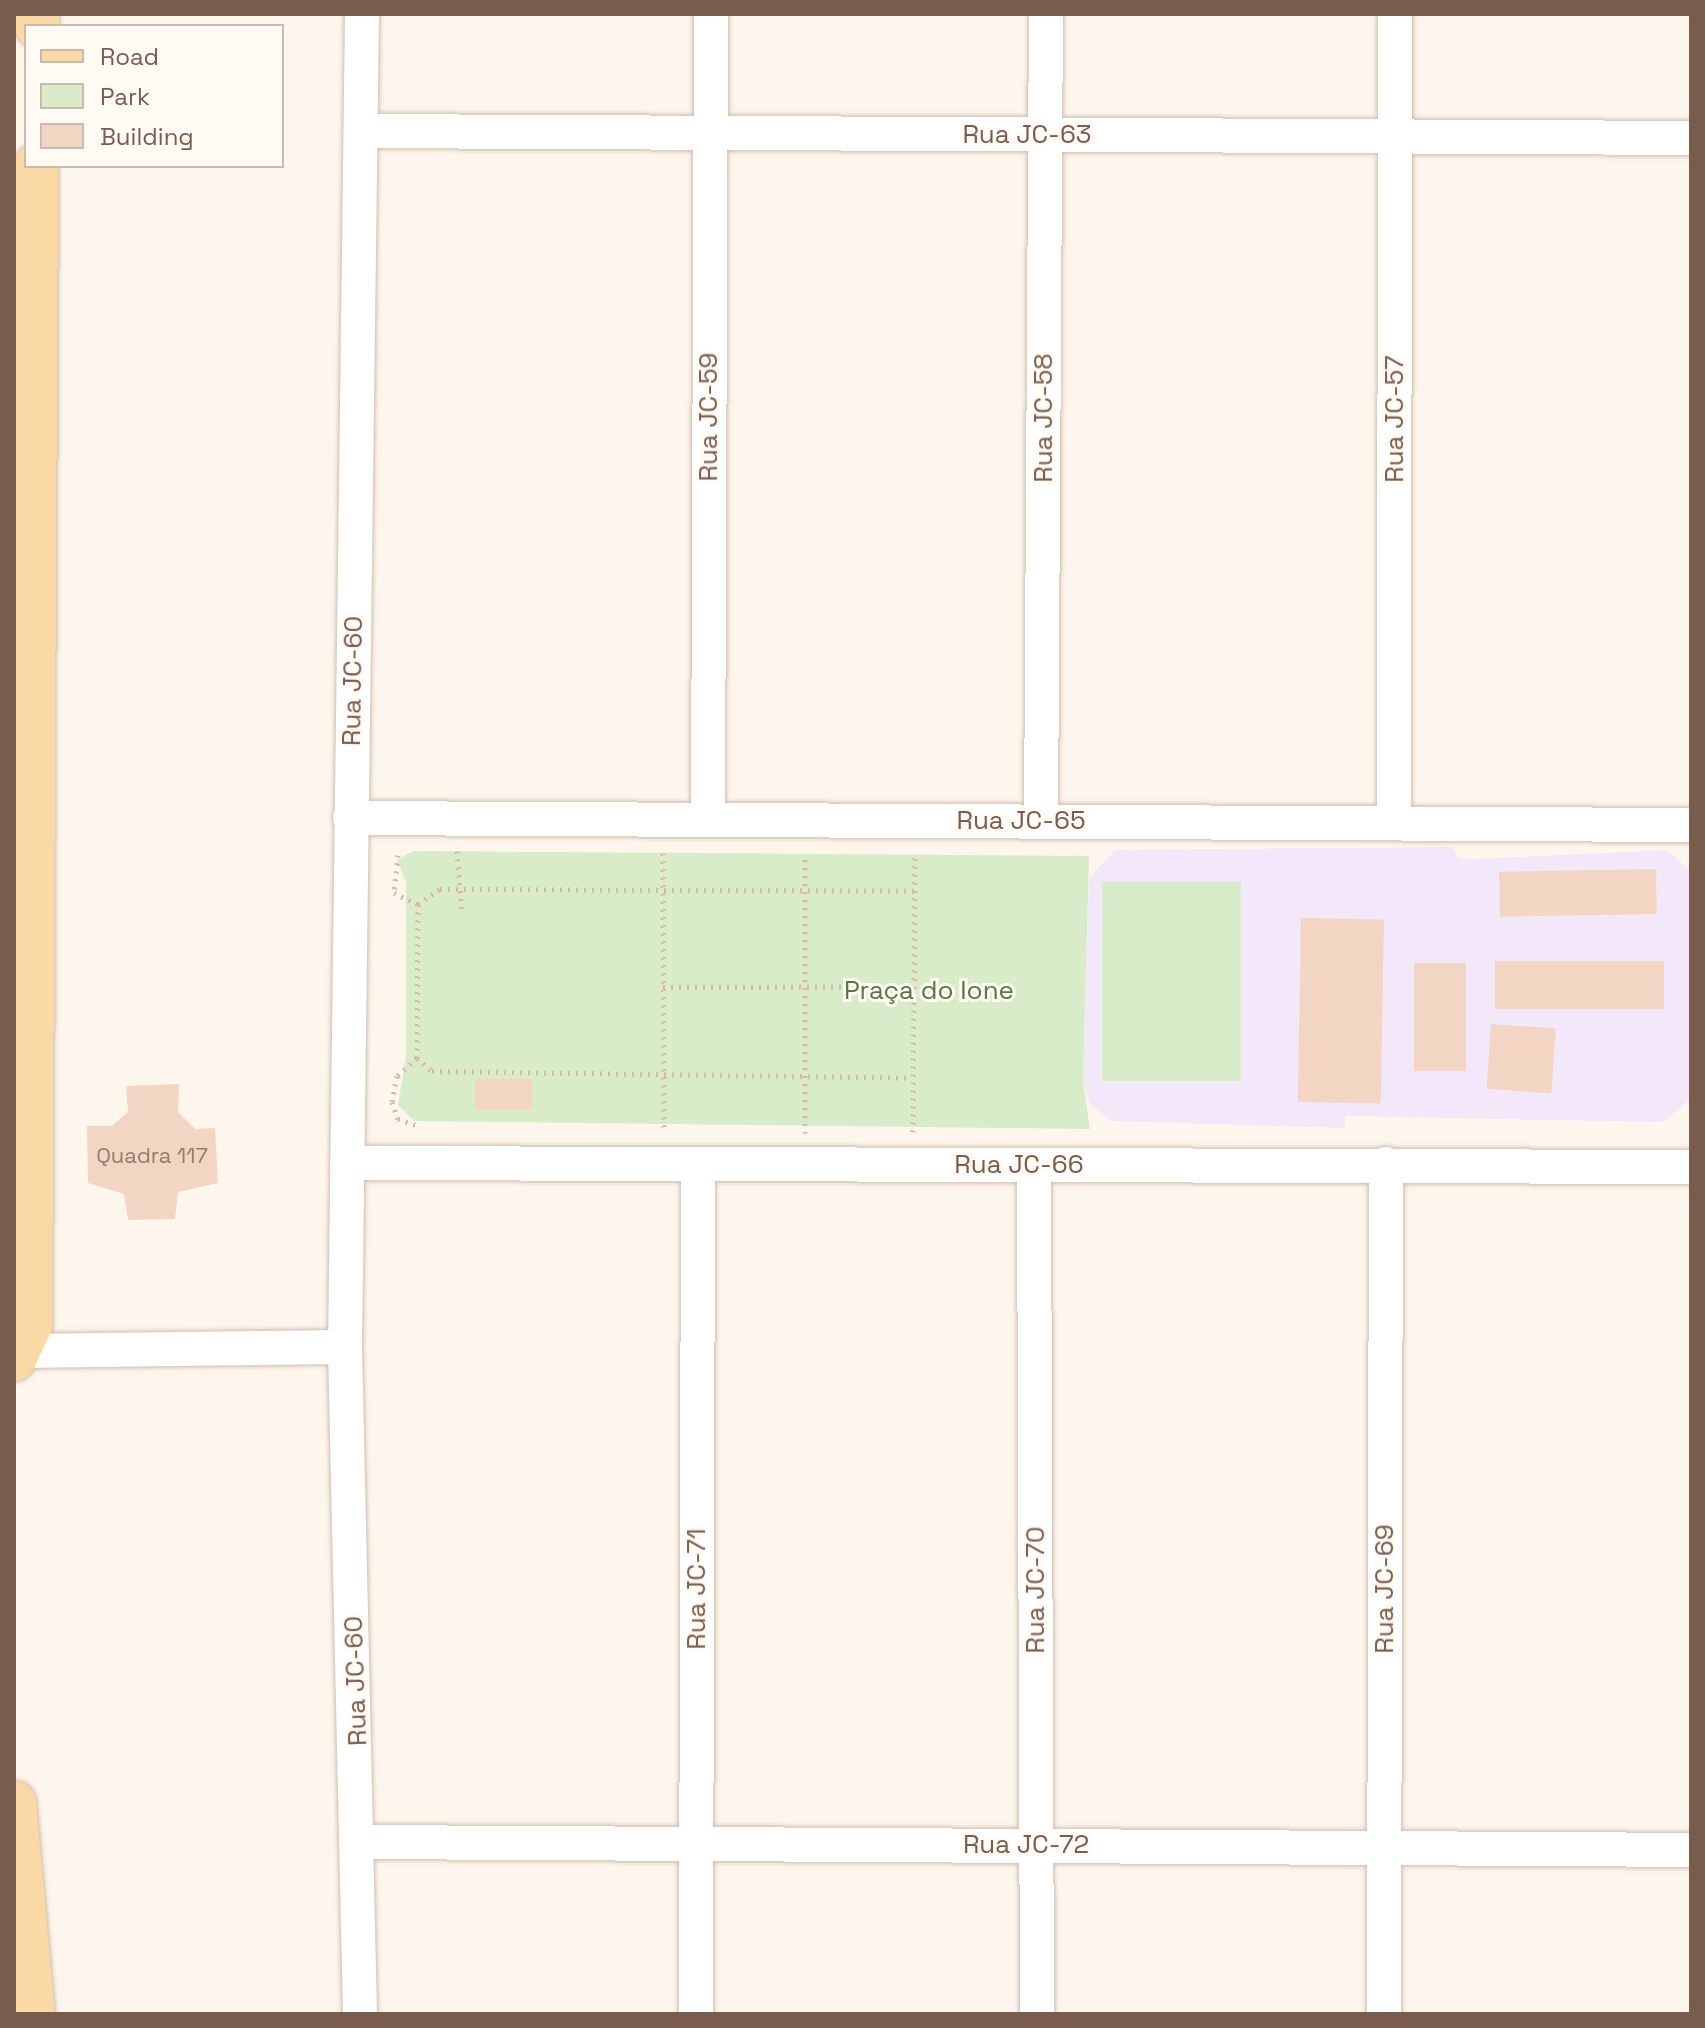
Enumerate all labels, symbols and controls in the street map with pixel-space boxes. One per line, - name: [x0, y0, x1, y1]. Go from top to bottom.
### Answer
- legend: [24, 24, 284, 168]
- text: Road: [100, 41, 159, 72]
- text: Park: [100, 81, 150, 112]
- street label: Rua JC-63: [962, 119, 1092, 151]
- text: Building: [100, 121, 194, 152]
- street label: Rua JC-59: [693, 352, 725, 482]
- street label: Rua JC-58: [1028, 353, 1060, 483]
- street label: Rua JC-57: [1379, 355, 1411, 483]
- street label: Rua JC-60: [336, 616, 370, 746]
- street label: Rua JC-65: [956, 805, 1086, 837]
- park label: Praça do Ione: [844, 975, 1014, 1007]
- house number: Quadra 117: [96, 1143, 208, 1169]
- street label: Rua JC-66: [954, 1149, 1084, 1181]
- street label: Rua JC-69: [1369, 1524, 1401, 1654]
- street label: Rua JC-70: [1020, 1526, 1052, 1654]
- street label: Rua JC-71: [681, 1528, 713, 1650]
- street label: Rua JC-60: [338, 1615, 374, 1747]
- street label: Rua JC-72: [963, 1829, 1089, 1861]

